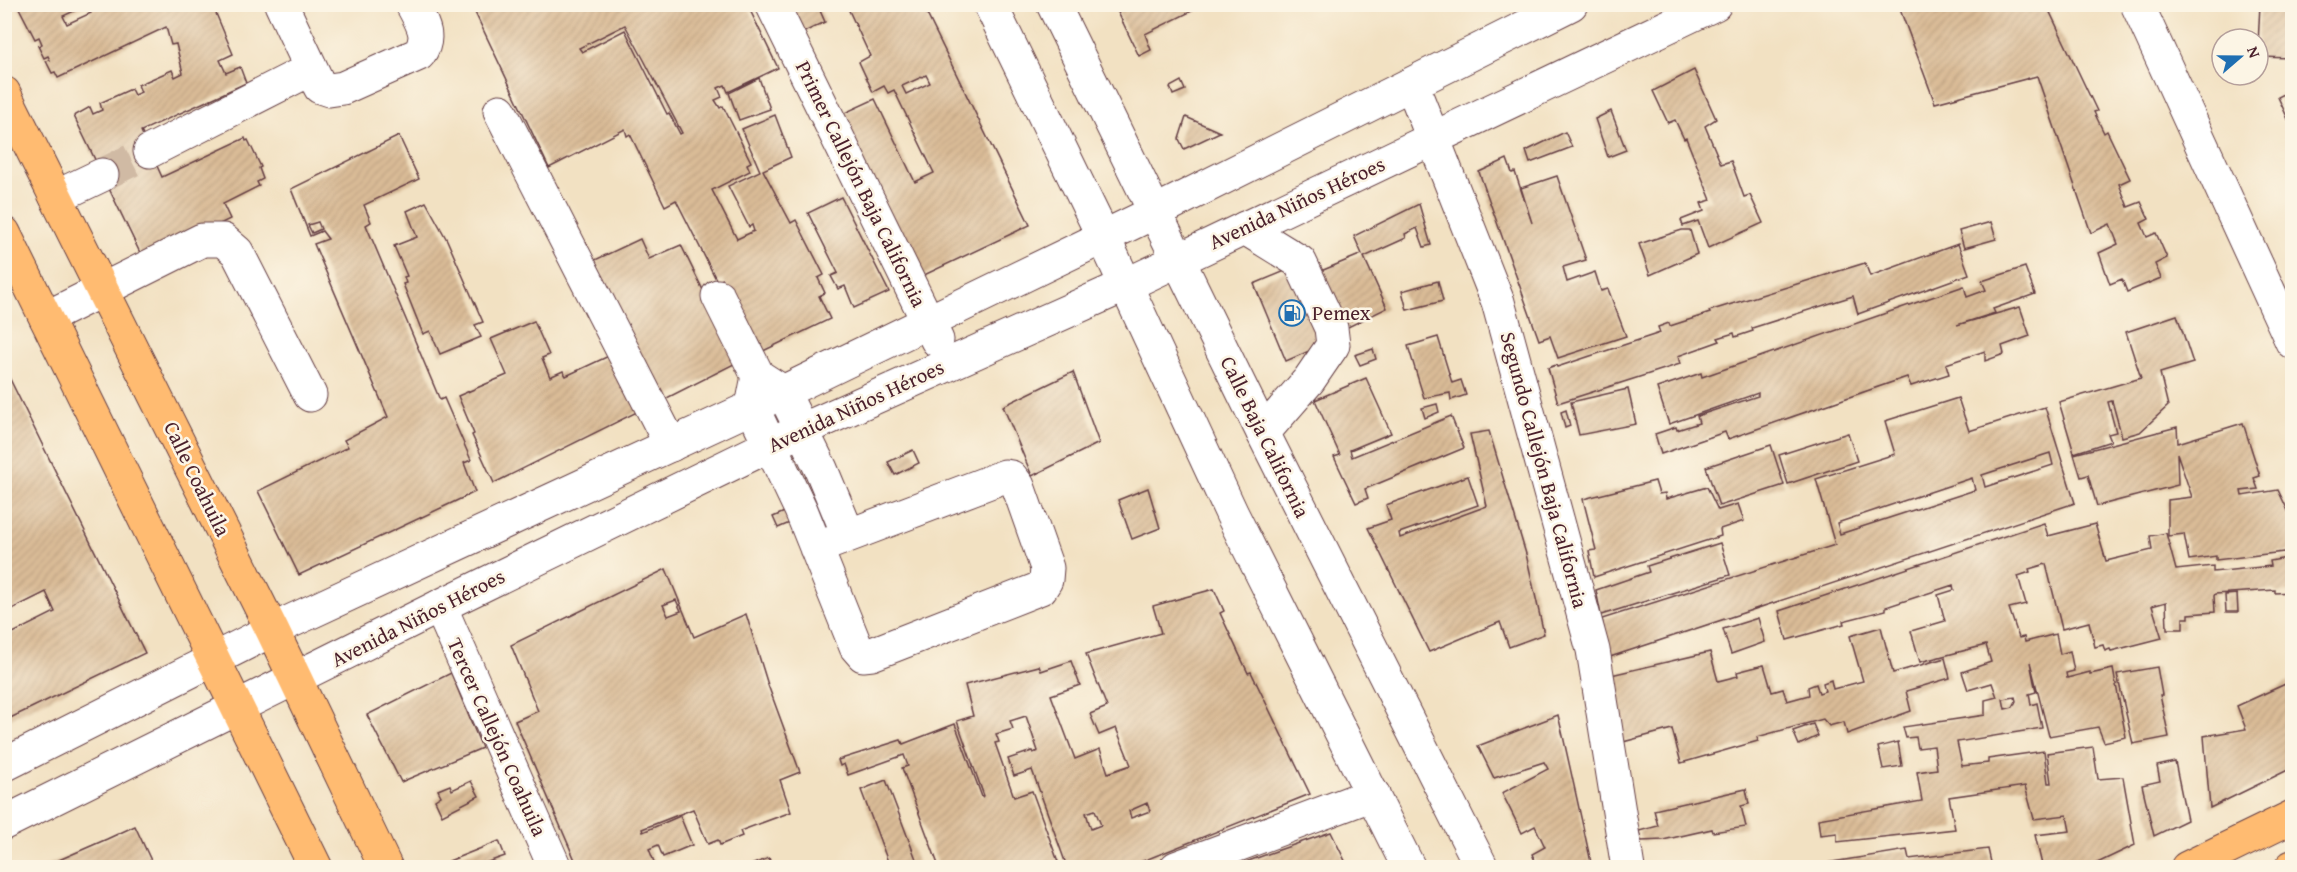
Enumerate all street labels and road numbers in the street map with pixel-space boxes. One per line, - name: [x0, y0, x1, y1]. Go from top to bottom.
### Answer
- street label: Primer Callejón Baja California: [788, 55, 935, 312]
- street label: Avenida Niños Héroes: [1204, 148, 1390, 257]
- street label: Segundo Callejón Baja California: [1493, 328, 1596, 612]
- street label: Avenida Niños Héroes: [763, 351, 949, 460]
- street label: Calle Baja California: [1213, 351, 1318, 523]
- street label: Calle Coahuila: [156, 416, 239, 542]
- street label: Avenida Niños Héroes: [326, 560, 510, 675]
- street label: Tercer Callejón Coahuila: [440, 633, 555, 841]

